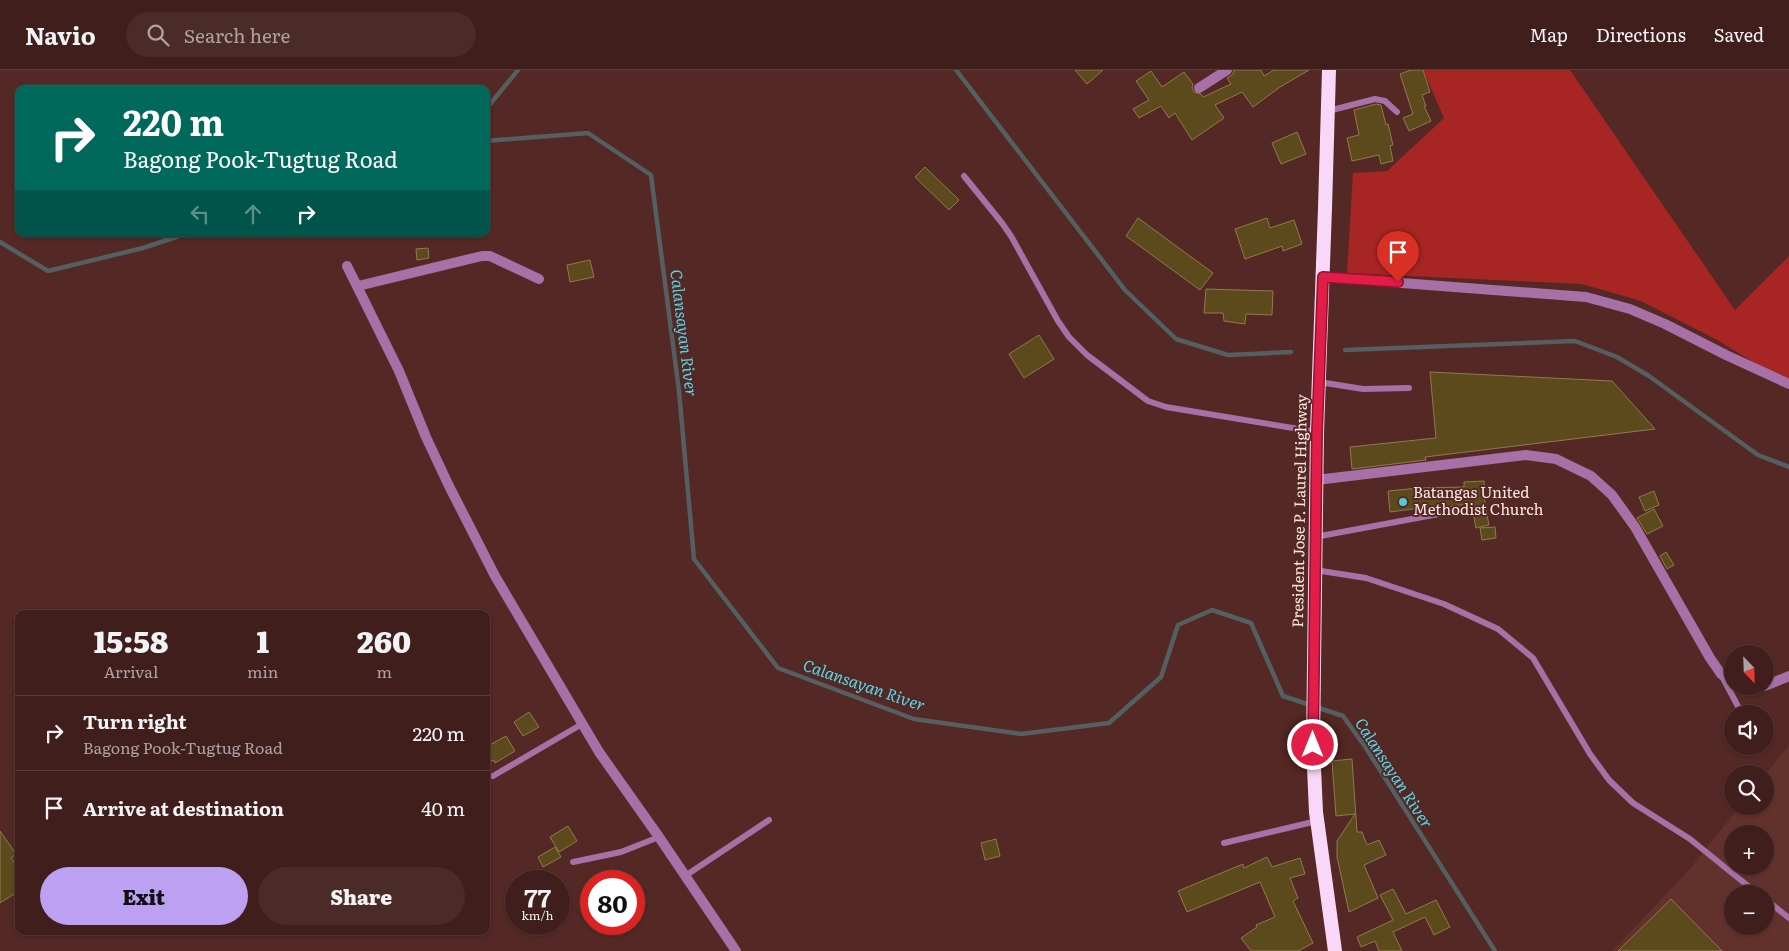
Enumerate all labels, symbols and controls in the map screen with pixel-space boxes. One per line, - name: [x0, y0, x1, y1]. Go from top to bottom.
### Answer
- search box: [126, 12, 476, 57]
- text: Navio: [25, 17, 96, 52]
- icon: search: [144, 21, 172, 49]
- text: Search here: [184, 21, 290, 49]
- text: Map: [1530, 21, 1568, 48]
- text: Directions: [1596, 21, 1686, 48]
- text: Saved: [1714, 21, 1764, 48]
- text: 220 m: [123, 95, 224, 147]
- icon: right: [40, 105, 105, 170]
- text: Bagong Pook-Tugtug Road: [123, 142, 398, 175]
- icon: left: [186, 200, 214, 228]
- icon: ahead: [239, 200, 267, 228]
- icon: right: [292, 200, 320, 228]
- pin: [1377, 231, 1419, 282]
- icon: arrive: [1384, 238, 1412, 266]
- water label: Calansayan River: [665, 268, 705, 398]
- street label: President Jose P. Laurel Highway: [1285, 394, 1312, 628]
- place label: Batangas United Methodist Church: [1413, 480, 1544, 520]
- marker: Batangas United Methodist Church: [1397, 496, 1409, 508]
- text: 15:58: [94, 618, 168, 662]
- text: 1: [256, 618, 269, 662]
- text: 260: [357, 618, 411, 662]
- north arrow: [1724, 645, 1774, 695]
- map controls: [1724, 645, 1774, 935]
- water label: Calansayan River: [800, 652, 929, 716]
- text: Arrival: [104, 659, 158, 683]
- text: min: [247, 659, 278, 683]
- text: m: [376, 659, 392, 683]
- button: sound: [1724, 705, 1774, 755]
- text: Turn right: [83, 707, 187, 735]
- water label: Calansayan River: [1350, 712, 1440, 833]
- position arrow: [1286, 718, 1338, 770]
- icon: right: [40, 719, 68, 747]
- text: 220 m: [413, 719, 465, 747]
- text: Bagong Pook-Tugtug Road: [83, 735, 283, 759]
- button: search: [1724, 765, 1774, 815]
- icon: arrive: [40, 794, 68, 822]
- text: Arrive at destination: [83, 794, 284, 822]
- text: 40 m: [421, 794, 465, 822]
- button: +: [1724, 825, 1774, 875]
- button: Exit: [40, 867, 248, 925]
- button: Share: [258, 867, 465, 925]
- speed limit sign: 80: [580, 870, 645, 935]
- text: 77: [524, 878, 551, 915]
- button: −: [1724, 885, 1774, 935]
- text: km/h: [522, 906, 553, 924]

